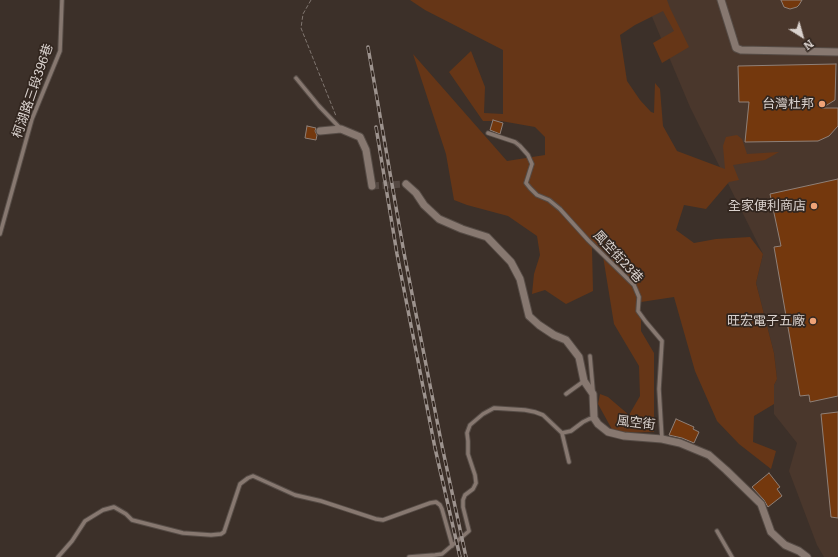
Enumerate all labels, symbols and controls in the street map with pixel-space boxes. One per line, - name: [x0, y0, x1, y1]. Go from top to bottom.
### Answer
- north arrow: [782, 16, 822, 56]
- text: N: [801, 36, 818, 55]
- street label: 柯湖路三段396巷: [10, 42, 56, 140]
- place label: 台灣杜邦: [762, 96, 814, 112]
- marker: 台灣杜邦: [817, 99, 827, 109]
- place label: 全家便利商店: [728, 198, 806, 214]
- marker: 全家便利商店: [809, 201, 819, 211]
- street label: 風空街23巷: [590, 228, 646, 286]
- place label: 旺宏電子五廠: [727, 313, 805, 329]
- marker: 旺宏電子五廠: [808, 316, 818, 326]
- street label: 風空街: [616, 413, 656, 433]

